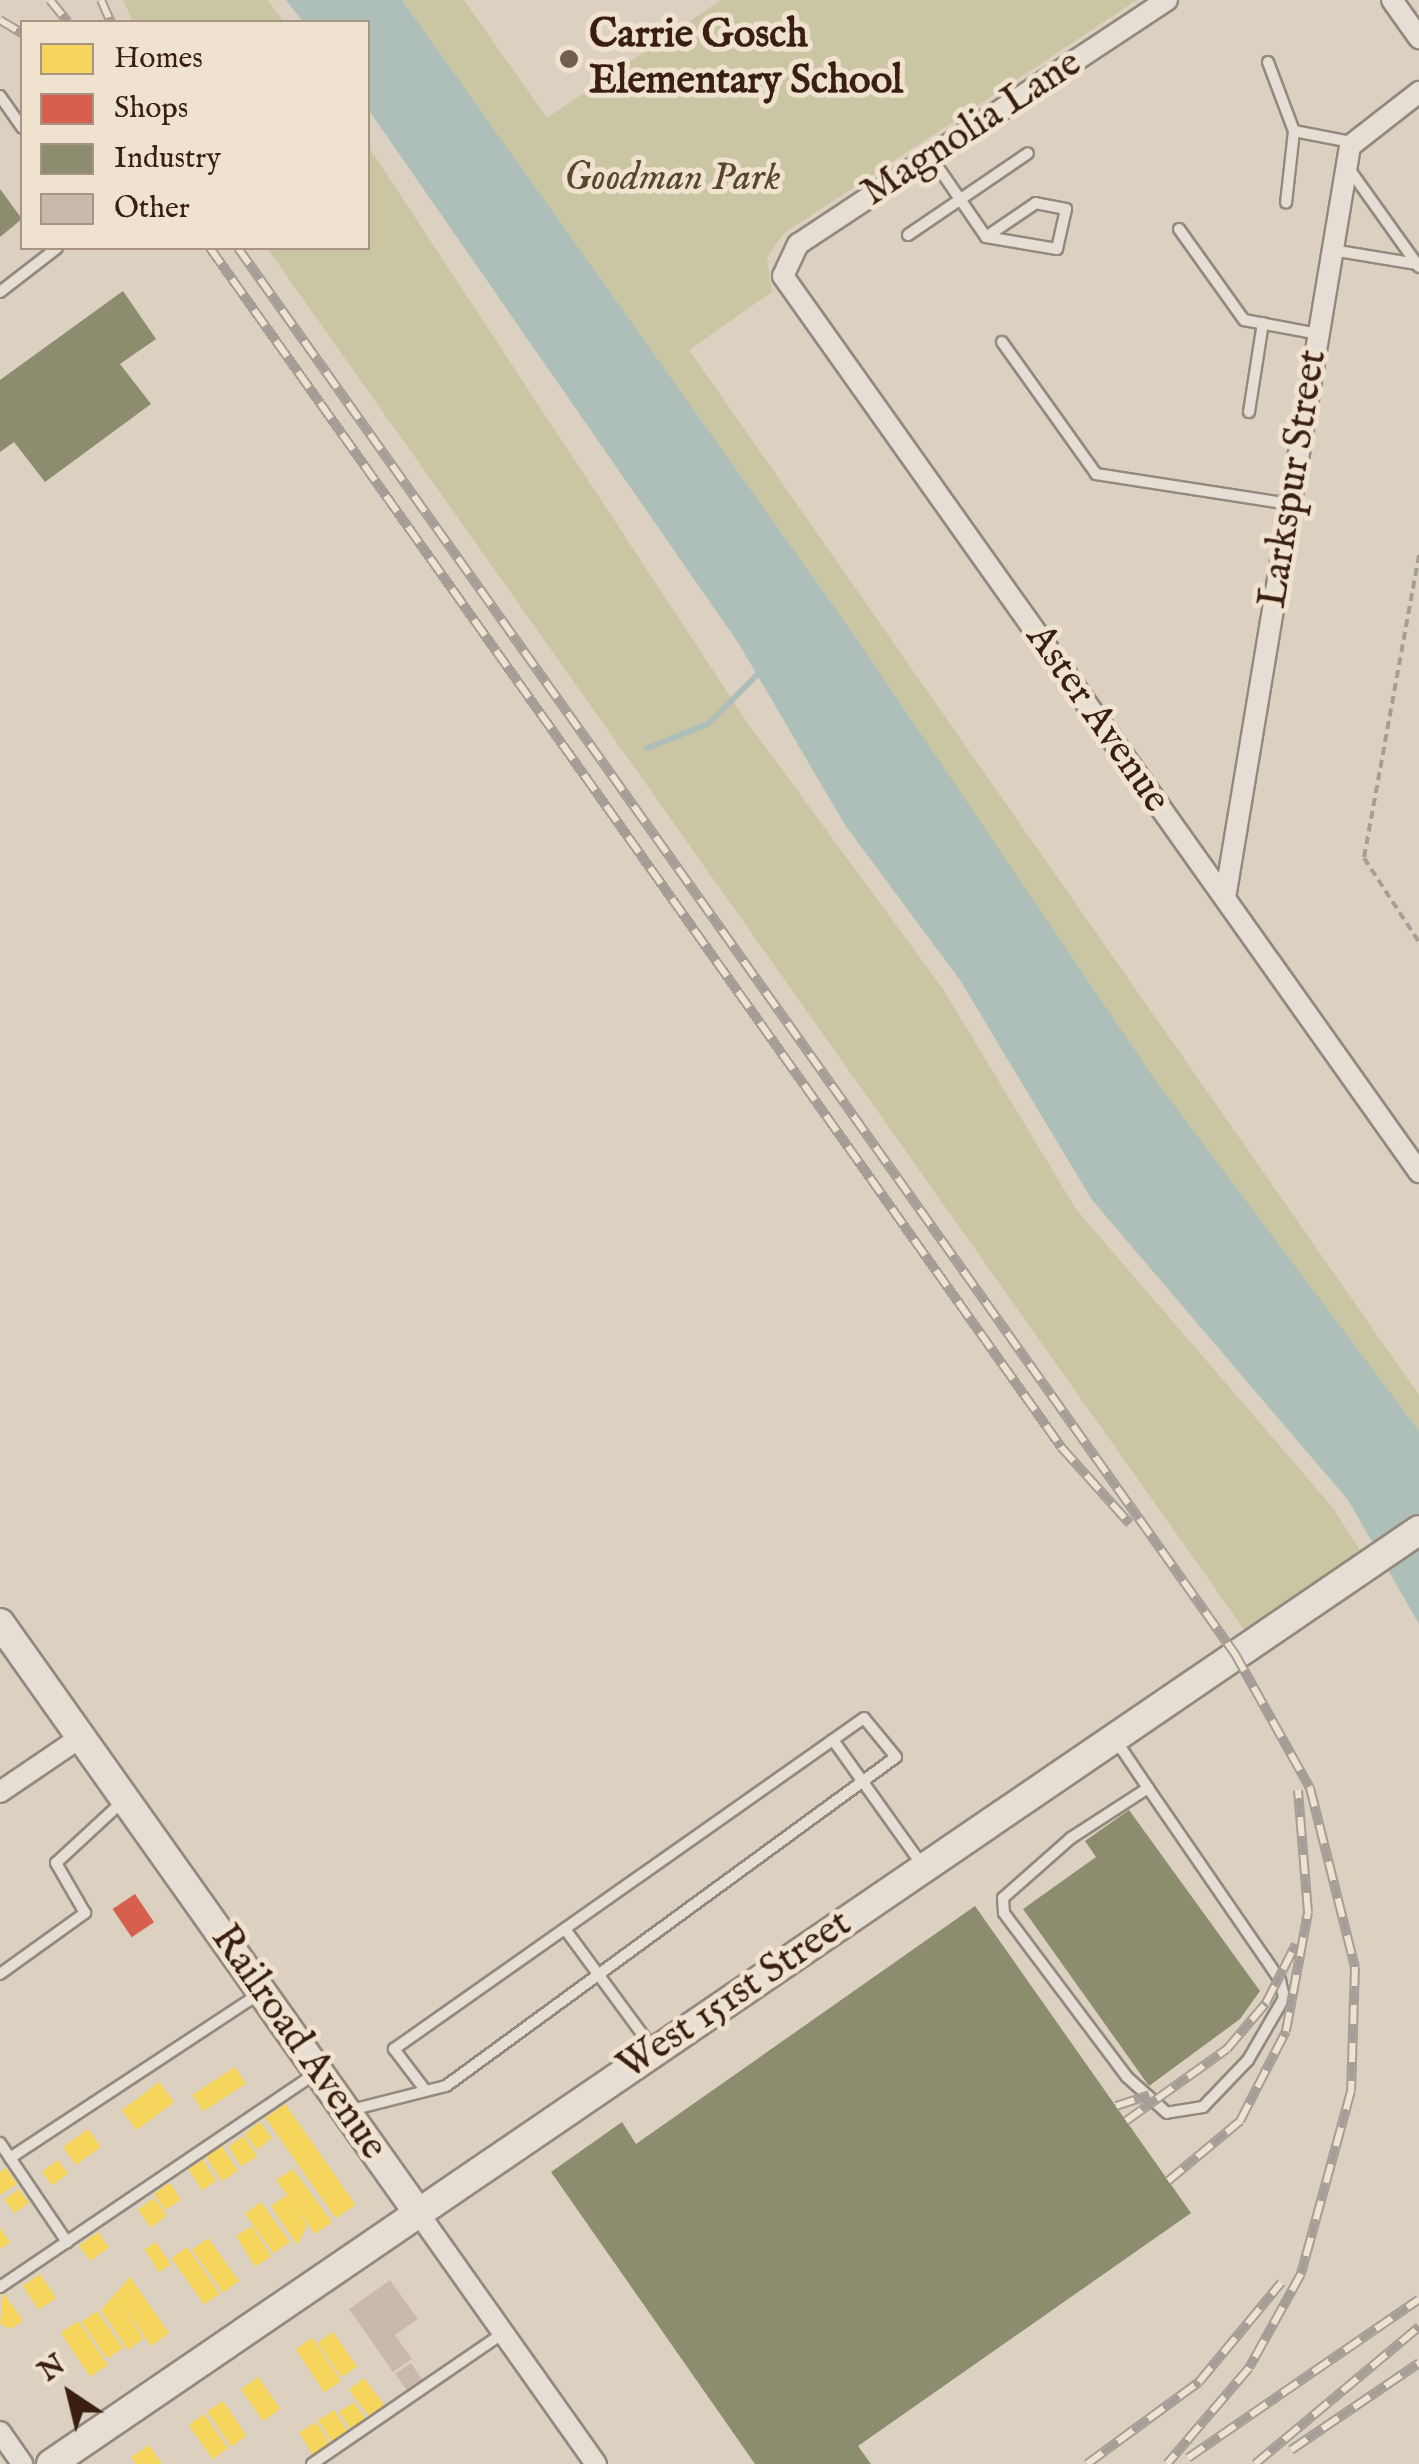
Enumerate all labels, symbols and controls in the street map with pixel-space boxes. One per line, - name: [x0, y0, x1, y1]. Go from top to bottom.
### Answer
- place label: Carrie Gosch Elementary School: [589, 12, 903, 106]
- legend: [20, 20, 370, 250]
- text: Homes: [114, 40, 203, 78]
- street label: Magnolia Lane: [853, 40, 1091, 218]
- marker: Carrie Gosch Elementary School: [558, 48, 580, 70]
- text: Shops: [114, 90, 188, 128]
- text: Industry: [114, 140, 221, 178]
- park label: Goodman Park: [564, 155, 780, 203]
- text: Other: [114, 190, 190, 228]
- street label: Larkspur Street: [1250, 346, 1338, 612]
- street label: Aster Avenue: [1015, 616, 1179, 822]
- street label: West 151st Street: [609, 1900, 861, 2092]
- street label: Railroad Avenue: [199, 1917, 397, 2169]
- north arrow: [20, 2344, 120, 2444]
- text: N: [33, 2348, 72, 2390]

